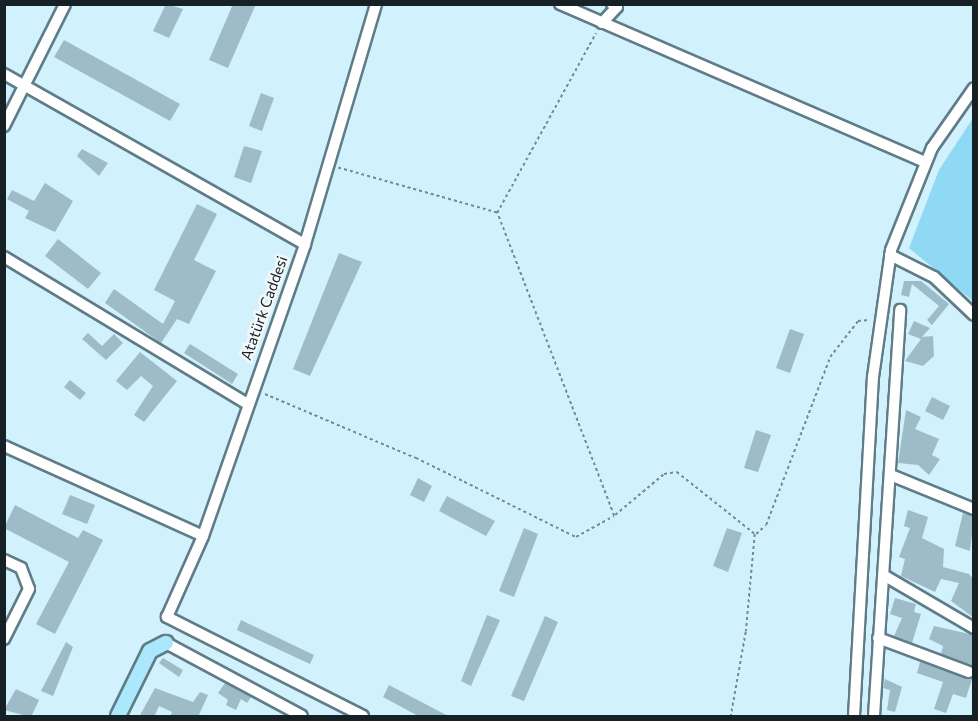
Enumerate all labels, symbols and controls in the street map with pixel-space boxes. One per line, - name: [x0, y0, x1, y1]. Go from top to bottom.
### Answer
- street label: Atatürk Caddesi: [237, 254, 291, 362]

